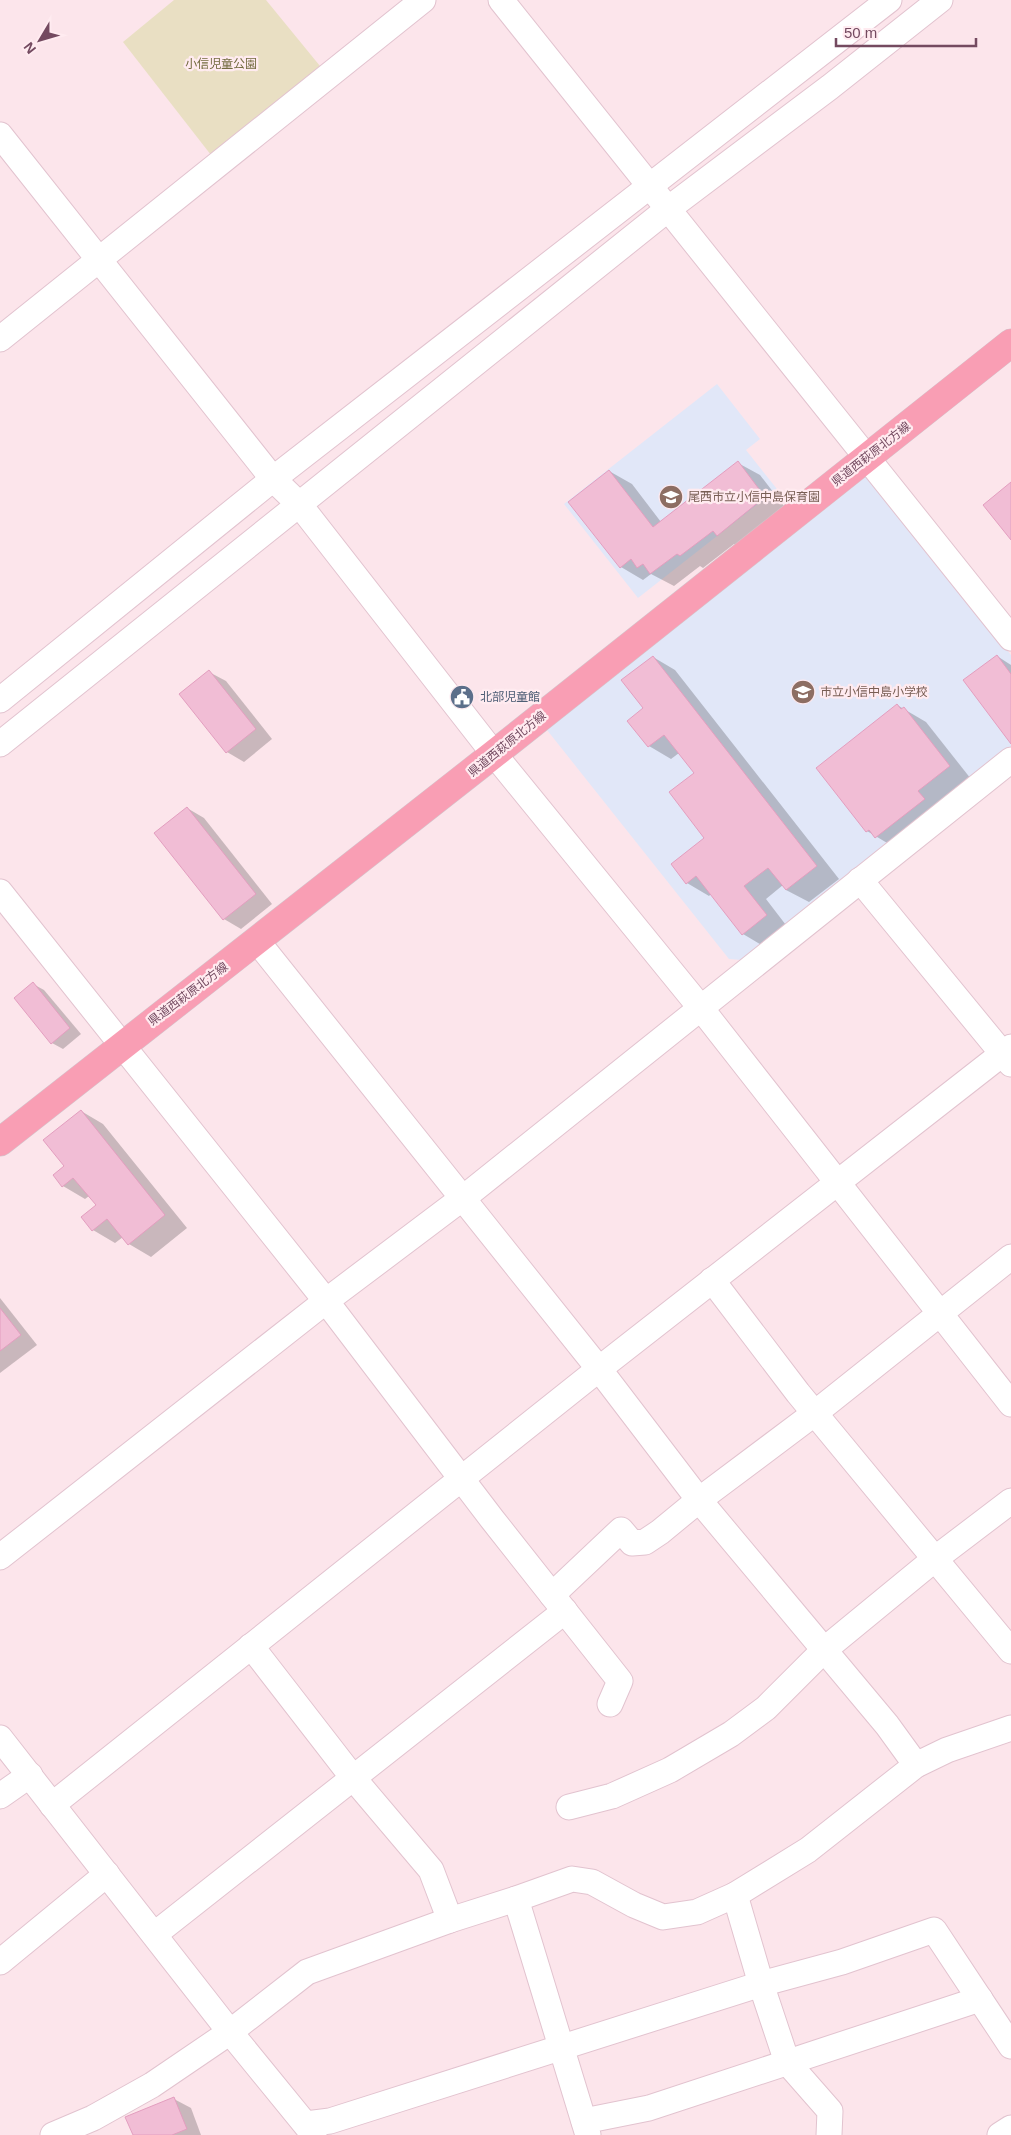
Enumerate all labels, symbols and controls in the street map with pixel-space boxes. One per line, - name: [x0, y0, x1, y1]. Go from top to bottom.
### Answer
- north arrow: [15, 15, 65, 65]
- scale bar: [836, 15, 976, 47]
- text: 50 m: [844, 24, 877, 41]
- text: N: [20, 39, 39, 57]
- park label: 小信児童公園: [185, 57, 257, 71]
- street label: 県道西萩原北方線: [829, 419, 913, 489]
- school or university icon: 尾西市立小信中島保育園: [658, 484, 684, 510]
- place label: 尾西市立小信中島保育園: [688, 490, 820, 504]
- school or university icon: 市立小信中島小学校: [790, 679, 816, 705]
- public building icon: 北部児童館: [449, 684, 475, 710]
- place label: 市立小信中島小学校: [820, 685, 928, 699]
- place label: 北部児童館: [480, 690, 540, 704]
- street label: 県道西萩原北方線: [465, 708, 549, 780]
- street label: 県道西萩原北方線: [145, 960, 231, 1028]

